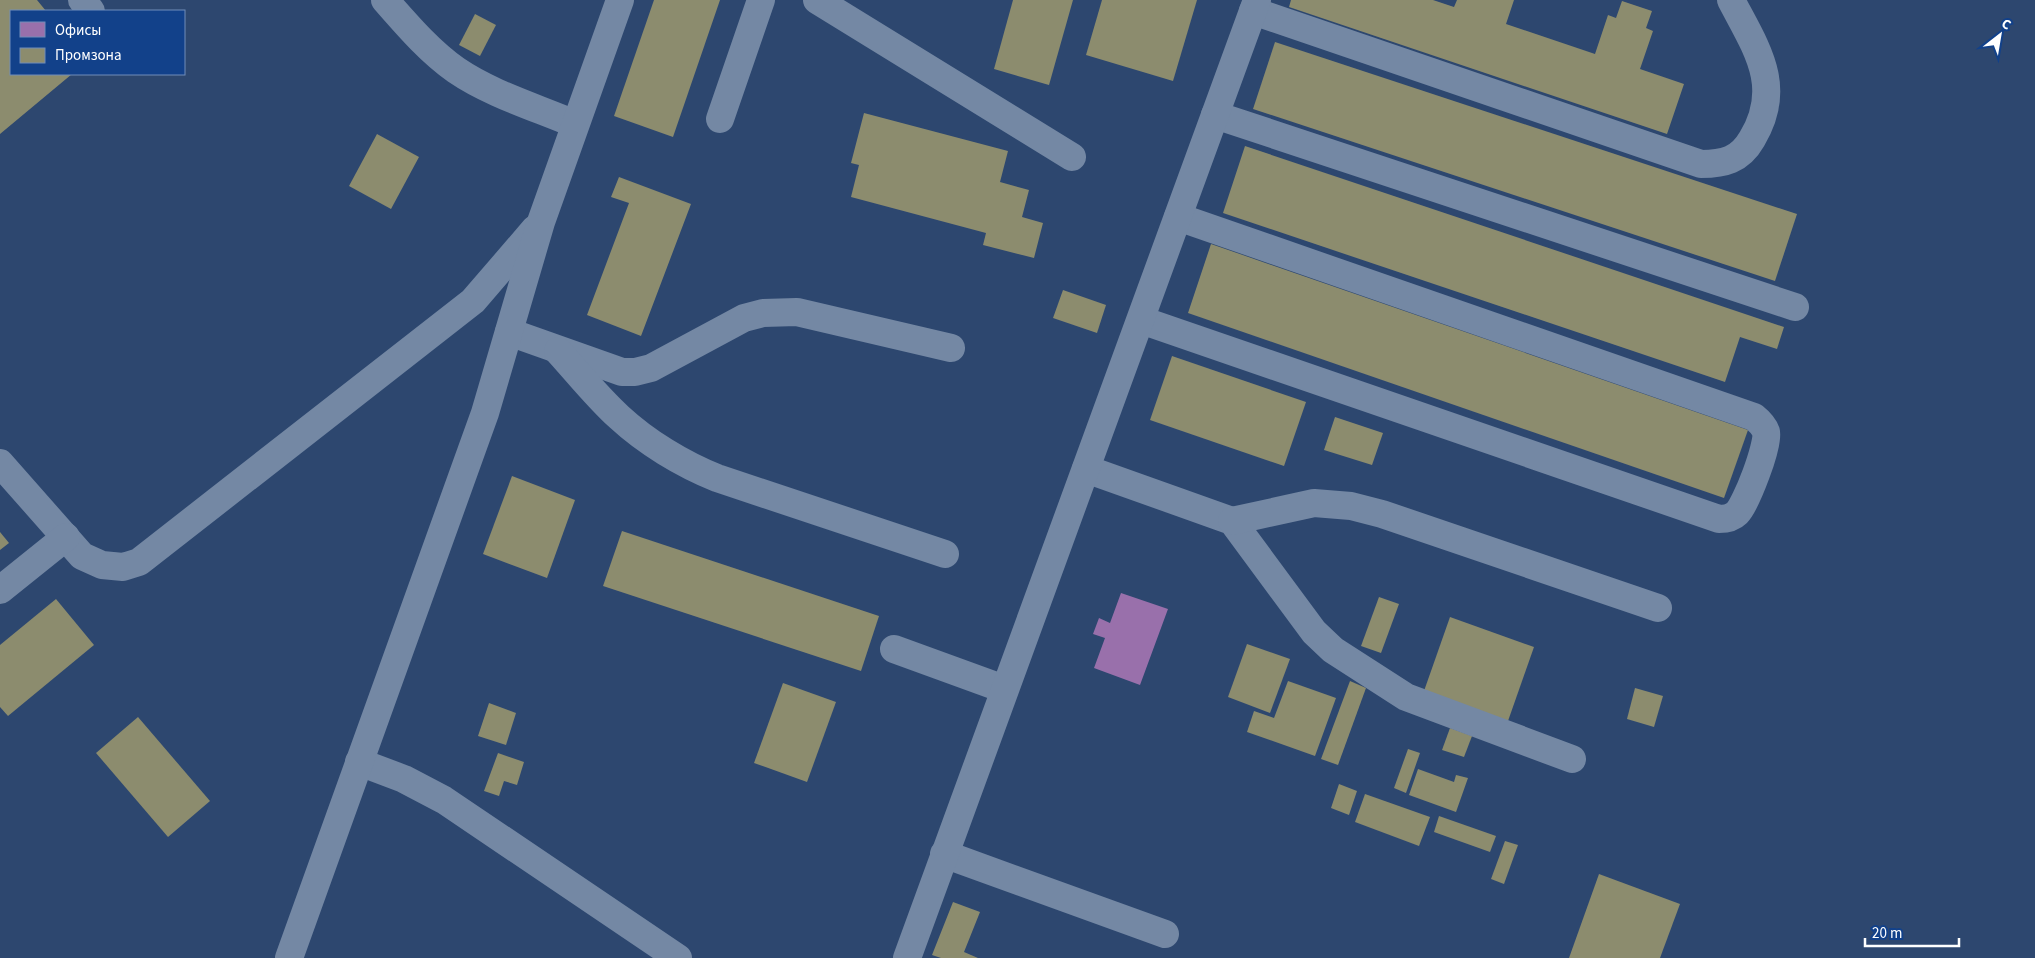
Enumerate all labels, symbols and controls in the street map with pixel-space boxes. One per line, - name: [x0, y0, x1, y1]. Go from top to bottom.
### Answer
- legend: [10, 10, 185, 75]
- north arrow: [1975, 10, 2025, 60]
- text: С: [1998, 14, 2015, 35]
- text: Офисы: [55, 20, 101, 41]
- text: Промзона: [55, 45, 122, 66]
- scale bar: [1865, 916, 1959, 948]
- text: 20 m: [1872, 923, 1902, 944]

